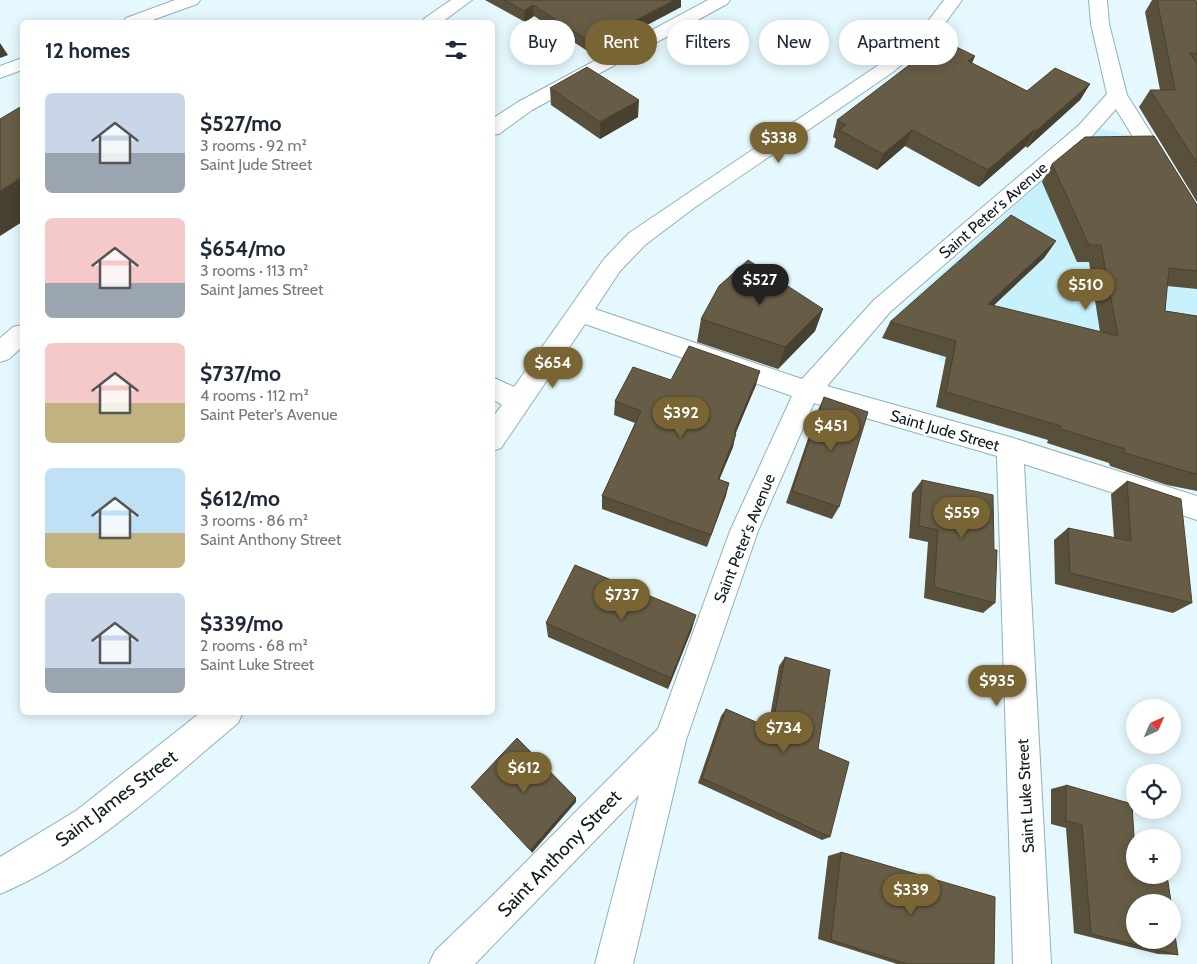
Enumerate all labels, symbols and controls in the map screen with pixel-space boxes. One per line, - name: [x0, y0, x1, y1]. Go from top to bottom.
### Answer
- chip: Buy: [510, 20, 575, 65]
- chip: Rent: [585, 20, 657, 65]
- chip: Filters: [667, 20, 749, 65]
- chip: New: [759, 20, 829, 65]
- chip: Apartment: [839, 20, 958, 65]
- icon: filters: [442, 36, 470, 64]
- text: 12 homes: [45, 38, 130, 63]
- text: $527/mo: [200, 111, 281, 136]
- icon: home: [85, 113, 145, 173]
- pin: $338: [749, 121, 809, 164]
- text: $338: [761, 128, 797, 147]
- text: 3 rooms · 92 m²: [200, 136, 307, 155]
- text: Saint Jude Street: [200, 155, 312, 174]
- street label: Saint Peter's Avenue: [935, 158, 1051, 263]
- text: $654/mo: [200, 236, 286, 261]
- icon: home: [85, 238, 145, 298]
- text: 3 rooms · 113 m²: [200, 261, 308, 280]
- pin: $527: [730, 264, 790, 306]
- pin: $510: [1056, 268, 1116, 311]
- text: $527: [743, 270, 777, 289]
- text: $510: [1068, 275, 1104, 294]
- text: Saint James Street: [200, 280, 323, 299]
- pin: $654: [523, 346, 583, 389]
- text: $654: [535, 353, 571, 372]
- text: $737/mo: [200, 361, 281, 386]
- icon: home: [85, 363, 145, 423]
- text: 4 rooms · 112 m²: [200, 386, 309, 405]
- pin: $392: [651, 396, 711, 439]
- text: $392: [663, 403, 699, 422]
- text: Saint Peter's Avenue: [200, 405, 337, 424]
- street label: Saint Jude Street: [888, 406, 1002, 455]
- pin: $451: [801, 410, 861, 452]
- text: $451: [814, 416, 848, 435]
- street label: Saint Peter's Avenue: [710, 471, 779, 605]
- text: $612/mo: [200, 486, 280, 511]
- icon: home: [85, 488, 145, 548]
- pin: $559: [932, 496, 992, 539]
- text: $559: [944, 503, 980, 522]
- text: 3 rooms · 86 m²: [200, 511, 308, 530]
- text: Saint Anthony Street: [200, 530, 341, 549]
- pin: $737: [592, 578, 652, 621]
- text: $737: [605, 585, 639, 604]
- text: $339/mo: [200, 611, 283, 636]
- icon: home: [85, 613, 145, 673]
- text: 2 rooms · 68 m²: [200, 636, 308, 655]
- text: Saint Luke Street: [200, 655, 314, 674]
- pin: $935: [967, 664, 1027, 707]
- text: $935: [979, 671, 1015, 690]
- north arrow: [1126, 699, 1181, 754]
- map controls: [1126, 699, 1181, 949]
- pin: $734: [754, 712, 814, 754]
- text: $734: [766, 718, 802, 737]
- street label: Saint Luke Street: [1013, 738, 1038, 854]
- street label: Saint James Street: [51, 745, 182, 852]
- pin: $612: [494, 752, 554, 794]
- text: $612: [508, 758, 540, 777]
- button: locate: [1126, 764, 1181, 819]
- street label: Saint Anthony Street: [493, 785, 626, 922]
- button: +: [1126, 829, 1181, 884]
- pin: $339: [881, 874, 941, 916]
- text: $339: [893, 880, 929, 899]
- button: −: [1126, 894, 1181, 949]

